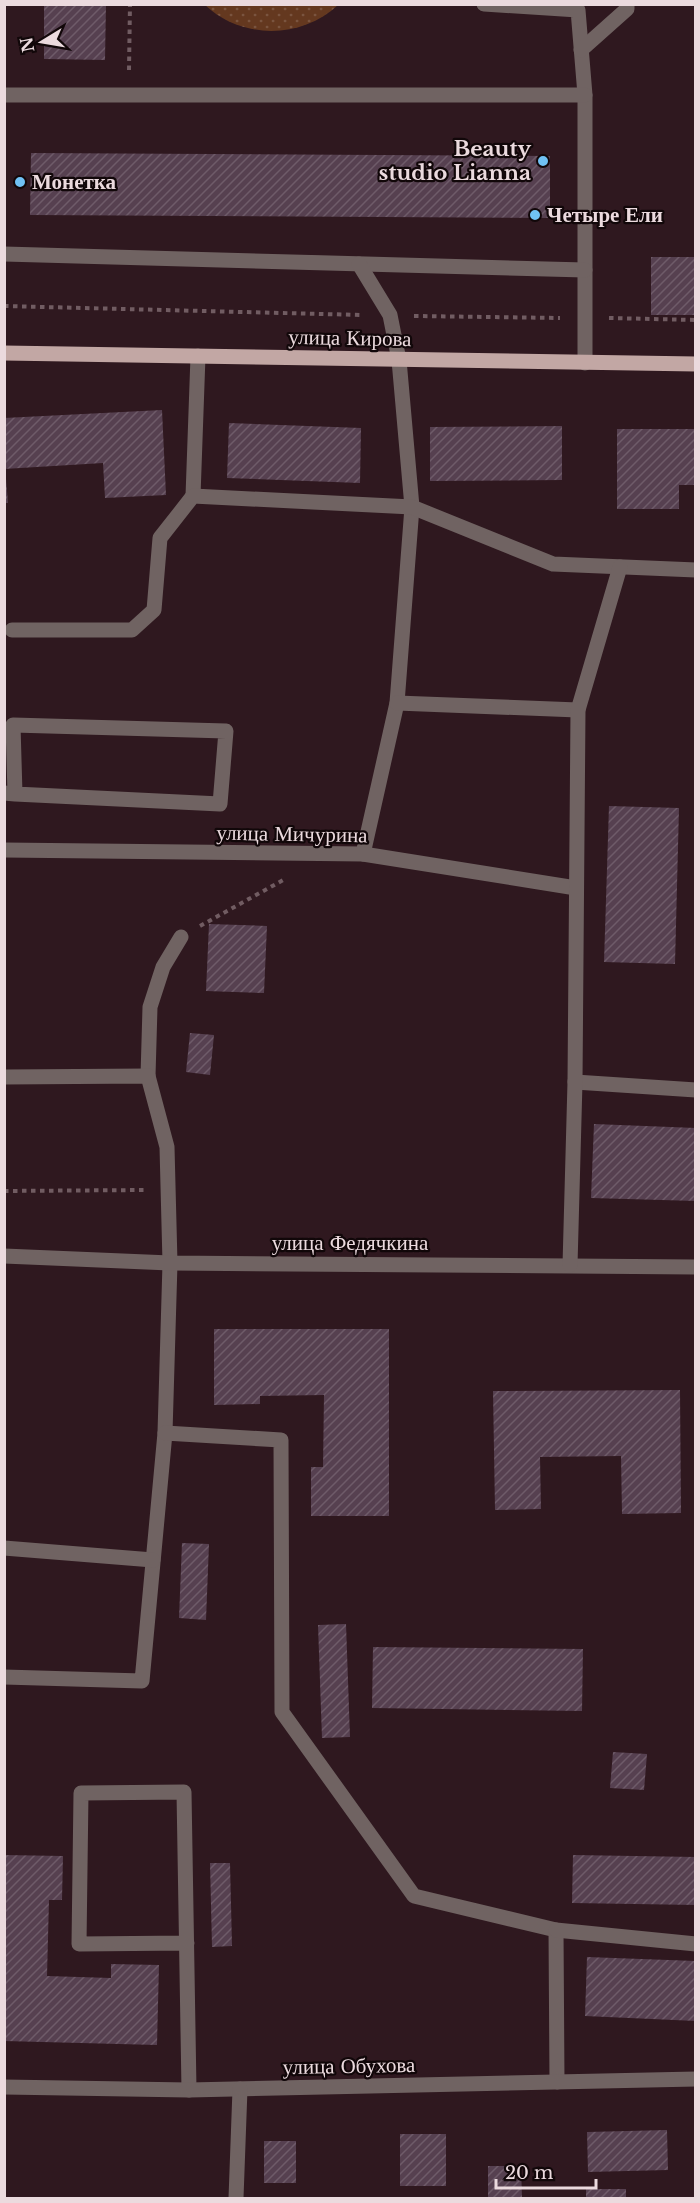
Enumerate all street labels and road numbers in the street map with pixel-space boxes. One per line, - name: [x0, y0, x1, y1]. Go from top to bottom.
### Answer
- street label: улица Кирова: [288, 324, 412, 352]
- street label: улица Мичурина: [216, 820, 368, 848]
- street label: улица Федячкина: [272, 1230, 429, 1256]
- street label: улица Обухова: [282, 2052, 416, 2080]

